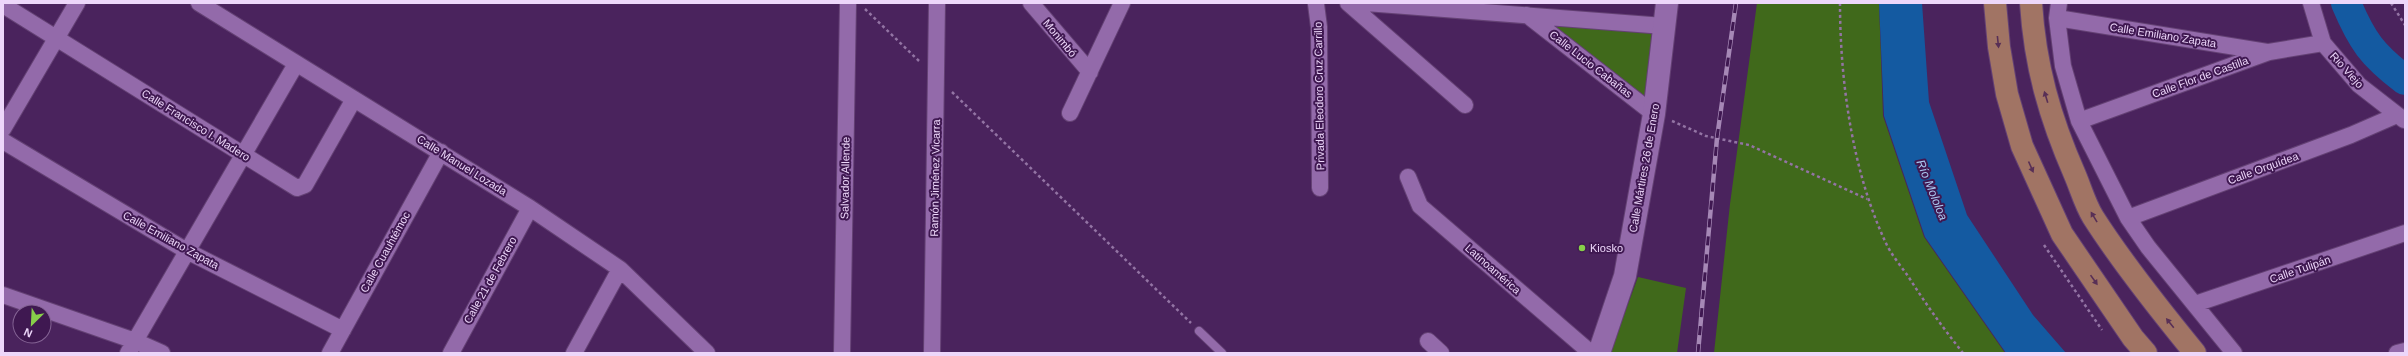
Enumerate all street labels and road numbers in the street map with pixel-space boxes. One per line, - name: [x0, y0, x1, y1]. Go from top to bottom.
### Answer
- street label: Monimbó: [1041, 17, 1079, 59]
- street label: Calle Emiliano Zapata: [2109, 21, 2218, 49]
- street label: Privada Eleodoro Cruz Carrillo: [1312, 22, 1326, 170]
- street label: Calle Lucio Cabañas: [1547, 28, 1635, 100]
- street label: Rio Viejo: [2328, 50, 2366, 90]
- street label: Calle Flor de Castilla: [2150, 54, 2251, 100]
- street label: Calle Francisco I. Madero: [140, 87, 252, 163]
- street label: Calle Mártires 26 de Enero: [1627, 103, 1661, 233]
- street label: Ramón Jiménez Vicarra: [928, 118, 942, 237]
- street label: Calle Manuel Lozada: [415, 133, 510, 198]
- street label: Salvador Allende: [838, 137, 852, 219]
- street label: Calle Orquídea: [2226, 149, 2301, 186]
- street label: Calle Emiliano Zapata: [121, 209, 222, 272]
- street label: Calle Cuauhtémoc: [358, 209, 412, 294]
- street label: Calle 21 de Febrero: [461, 235, 519, 325]
- street label: Latinoamérica: [1463, 242, 1524, 297]
- street label: Calle Tulipán: [2268, 253, 2332, 285]

